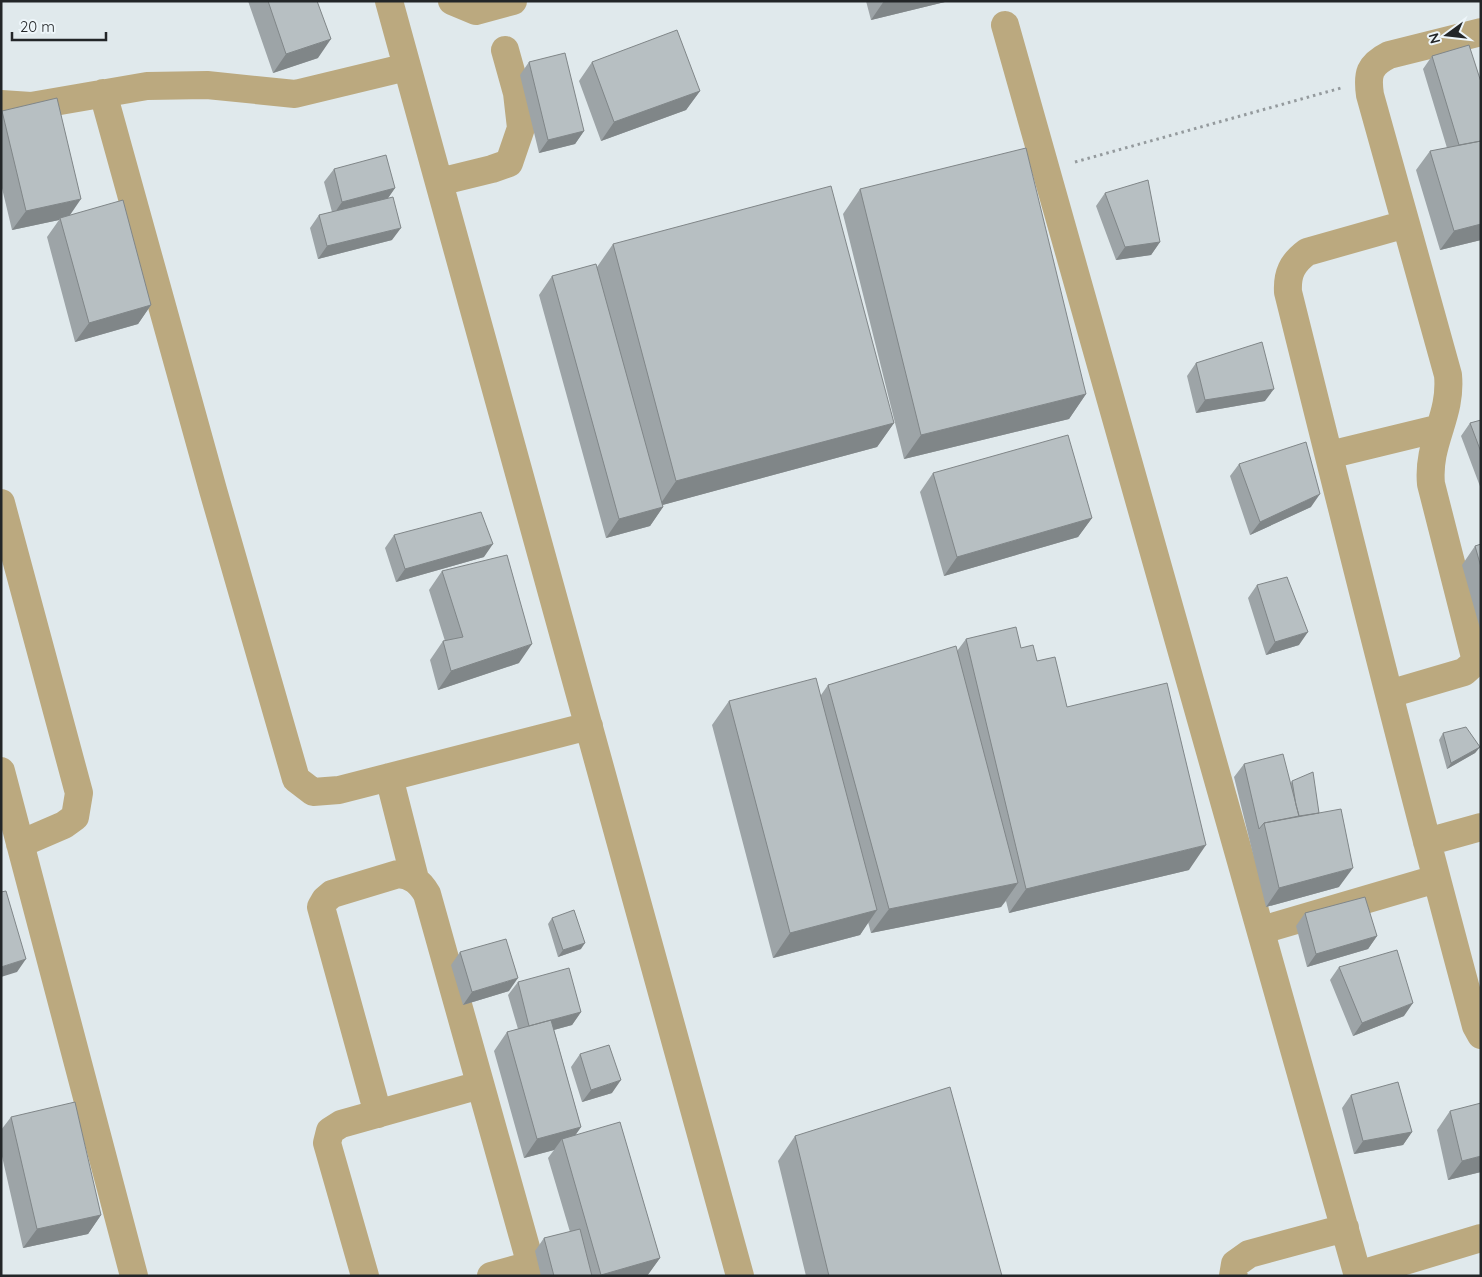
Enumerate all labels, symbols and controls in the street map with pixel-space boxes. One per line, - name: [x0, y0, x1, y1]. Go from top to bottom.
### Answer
- scale bar: [12, 10, 106, 42]
- north arrow: [1422, 10, 1472, 60]
- text: 20 m: [20, 17, 55, 36]
- text: N: [1424, 31, 1444, 46]

